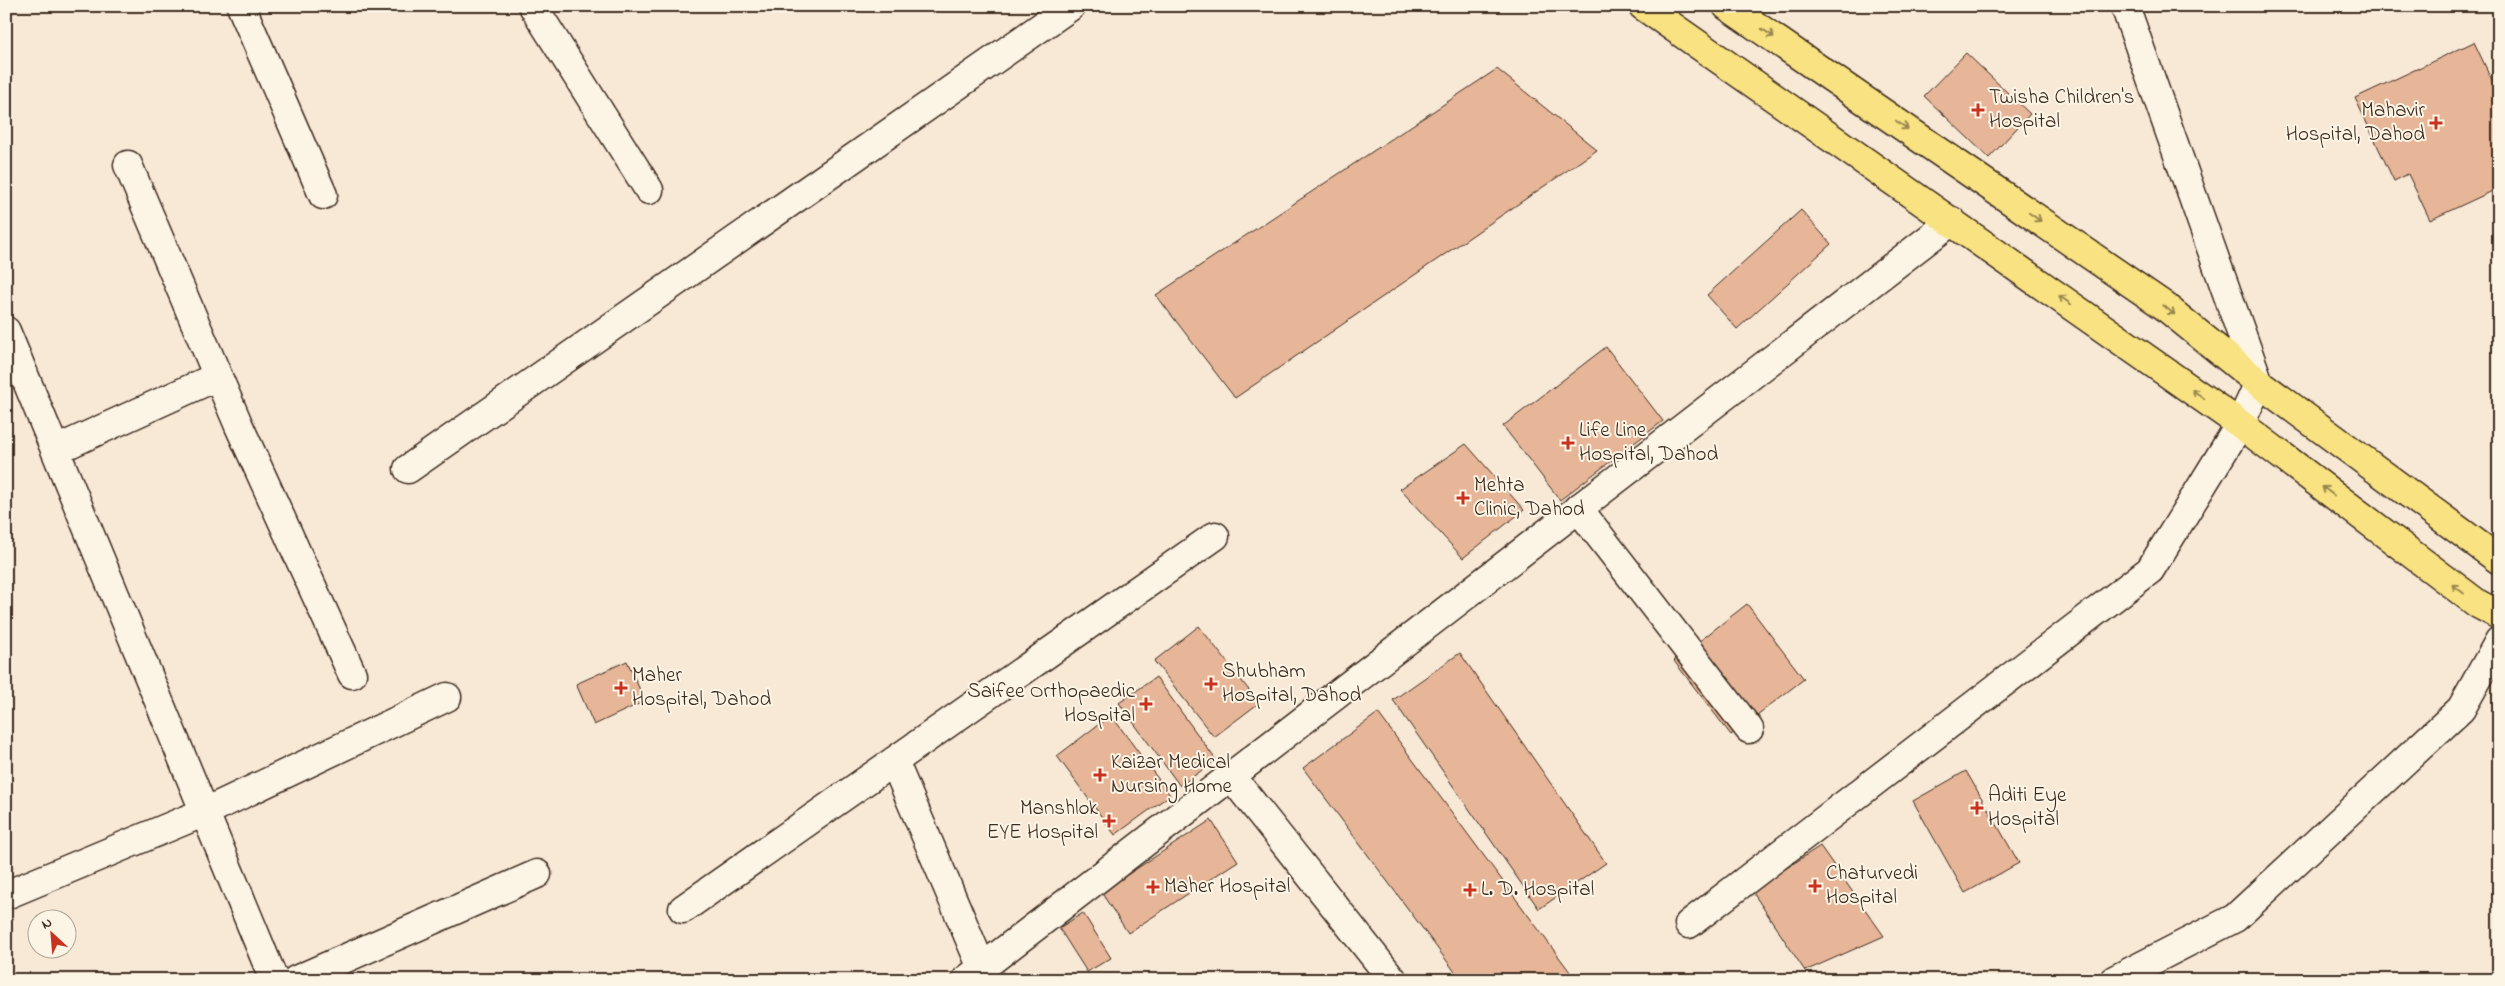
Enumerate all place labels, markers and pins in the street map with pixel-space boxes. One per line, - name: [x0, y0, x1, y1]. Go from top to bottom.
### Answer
- place label: Twisha Children's Hospital: [1989, 83, 2134, 137]
- place label: Mahavir Hospital, Dahod: [2286, 96, 2425, 150]
- marker: Twisha Children's Hospital: [1971, 103, 1985, 117]
- marker: Mahavir Hospital, Dahod: [2429, 116, 2443, 130]
- place label: Life Line Hospital, Dahod: [1579, 416, 1718, 470]
- marker: Life Line Hospital, Dahod: [1561, 436, 1575, 450]
- place label: Mehta Clinic, Dahod: [1474, 471, 1585, 525]
- marker: Mehta Clinic, Dahod: [1456, 491, 1470, 505]
- place label: Shubham Hospital, Dahod: [1222, 657, 1361, 711]
- place label: Maher Hospital, Dahod: [632, 661, 771, 715]
- place label: Saifee Orthopaedic Hospital: [967, 677, 1136, 731]
- marker: Shubham Hospital, Dahod: [1204, 677, 1218, 691]
- marker: Maher Hospital, Dahod: [614, 681, 628, 695]
- marker: Saifee Orthopaedic Hospital: [1139, 697, 1153, 711]
- place label: Kaizar Medical Nursing Home: [1111, 748, 1233, 804]
- marker: Kaizar Medical Nursing Home: [1093, 768, 1107, 782]
- place label: Aditi Eye Hospital: [1988, 781, 2067, 835]
- place label: Manshlok EYE Hospital: [987, 794, 1099, 848]
- marker: Aditi Eye Hospital: [1970, 801, 1984, 815]
- marker: Manshlok EYE Hospital: [1102, 814, 1116, 828]
- place label: Chaturvedi Hospital: [1826, 859, 1918, 913]
- place label: Maher Hospital: [1164, 872, 1290, 902]
- place label: L. D. Hospital: [1481, 875, 1594, 905]
- marker: Chaturvedi Hospital: [1808, 879, 1822, 893]
- marker: Maher Hospital: [1146, 880, 1160, 894]
- marker: L. D. Hospital: [1463, 883, 1477, 897]

